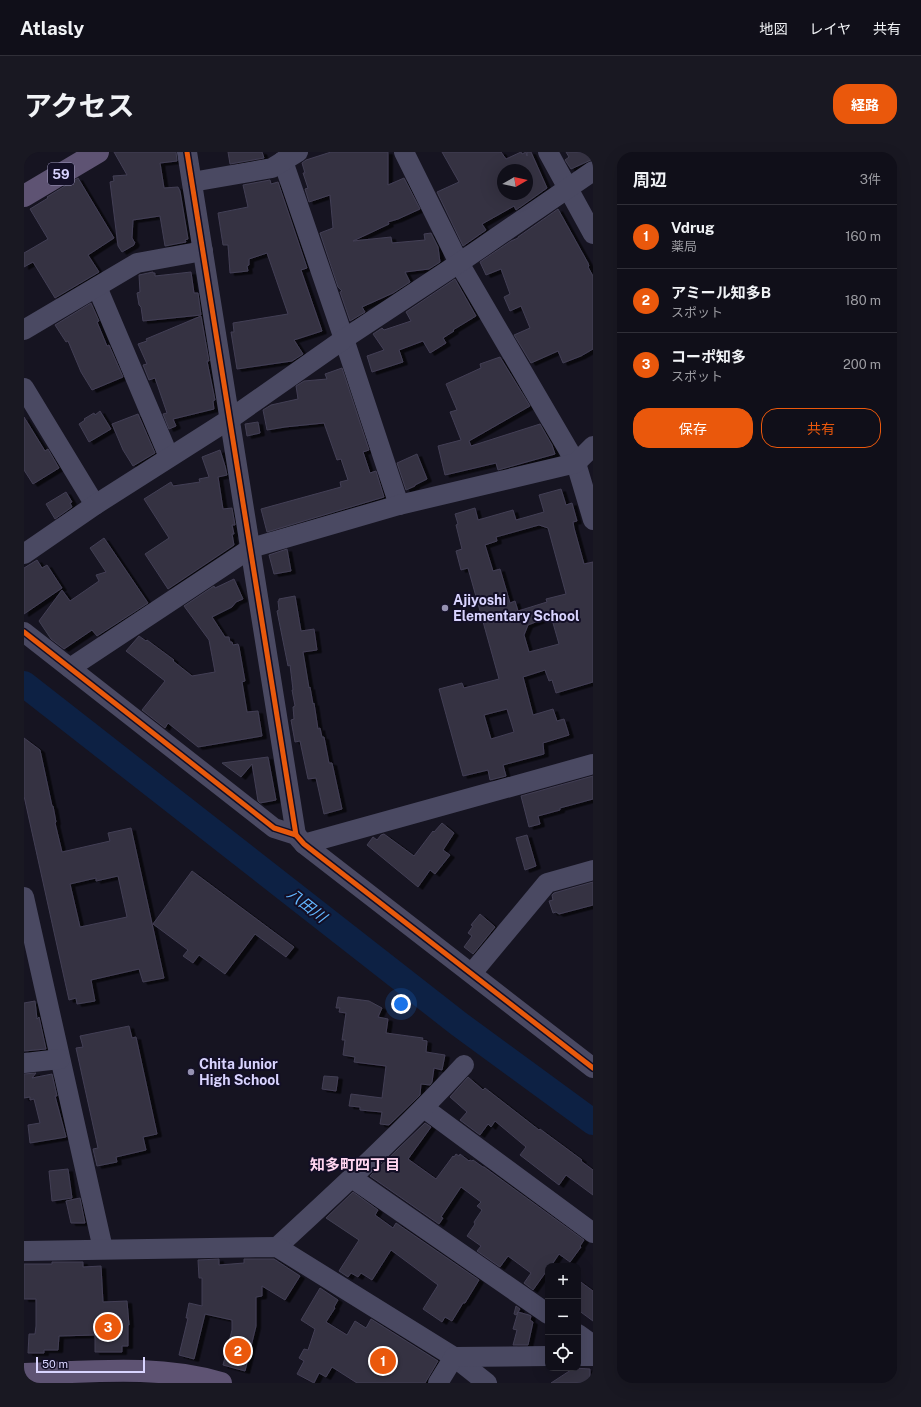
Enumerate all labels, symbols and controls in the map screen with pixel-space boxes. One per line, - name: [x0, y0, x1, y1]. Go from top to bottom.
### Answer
- text: Atlasly: [20, 17, 84, 39]
- text: 地図: [759, 21, 787, 37]
- text: レイヤ: [809, 21, 851, 37]
- text: 共有: [873, 21, 901, 37]
- button: 経路: [833, 84, 897, 124]
- text: アクセス: [24, 89, 135, 122]
- road number: 59: [48, 163, 74, 185]
- north arrow: [497, 164, 533, 200]
- text: 周辺: [633, 170, 667, 190]
- text: 3件: [860, 172, 881, 187]
- text: Vdrug: [671, 219, 714, 236]
- text: 1: [643, 229, 649, 244]
- text: 160 m: [845, 229, 881, 244]
- text: 薬局: [671, 239, 697, 254]
- text: アミール知多B: [671, 284, 771, 301]
- text: 2: [642, 293, 650, 308]
- text: 180 m: [845, 293, 881, 308]
- text: スポット: [671, 305, 723, 320]
- text: コーポ知多: [671, 348, 746, 365]
- text: 3: [642, 357, 650, 372]
- text: 200 m: [843, 357, 881, 372]
- text: スポット: [671, 369, 723, 384]
- button: 保存: [633, 408, 753, 448]
- button: 共有: [761, 408, 881, 448]
- place label: Ajiyoshi Elementary School: [453, 592, 580, 624]
- marker: Ajiyoshi Elementary School: [440, 603, 450, 613]
- water label: 八田川: [284, 884, 332, 927]
- your location: [391, 994, 411, 1014]
- place label: Chita Junior High School: [199, 1056, 280, 1088]
- marker: Chita Junior High School: [186, 1067, 196, 1077]
- district label: 知多町四丁目: [310, 1156, 400, 1173]
- map controls: [545, 1263, 581, 1371]
- button: +: [545, 1263, 581, 1299]
- button: −: [545, 1299, 581, 1335]
- pin: 3: [95, 1312, 121, 1342]
- button: locate: [545, 1335, 581, 1371]
- pin: 2: [225, 1336, 251, 1366]
- pin: 1: [370, 1346, 396, 1376]
- scale bar: [36, 1355, 145, 1374]
- text: 50 m: [42, 1358, 68, 1370]

